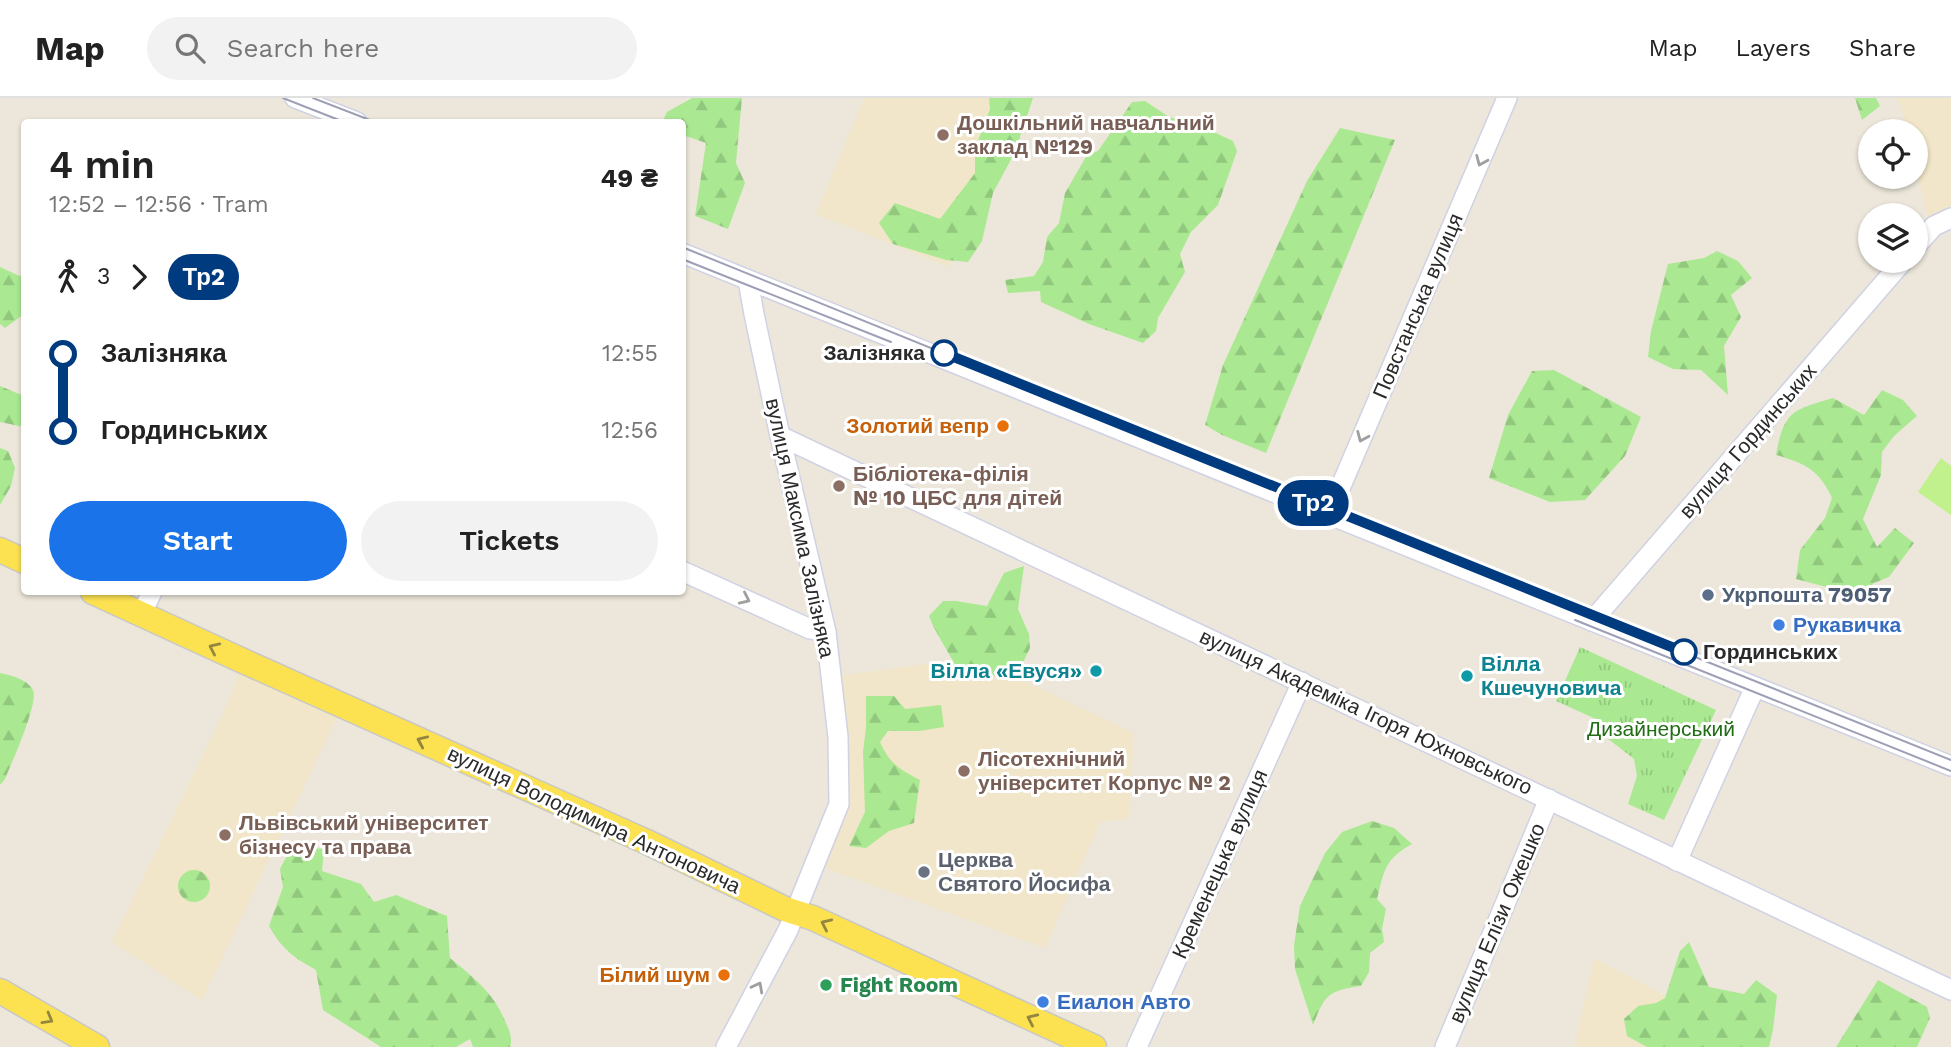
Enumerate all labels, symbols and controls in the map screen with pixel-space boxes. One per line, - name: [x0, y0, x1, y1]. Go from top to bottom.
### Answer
- search box: [147, 17, 637, 80]
- text: Map: [35, 29, 105, 68]
- icon: search: [171, 29, 209, 67]
- text: Search here: [227, 33, 379, 63]
- text: Map: [1649, 34, 1697, 62]
- text: Layers: [1735, 34, 1811, 62]
- text: Share: [1849, 34, 1916, 62]
- place label: Дошкільний навчальний заклад №129: [957, 110, 1215, 159]
- map controls: [1858, 119, 1928, 273]
- button: locate: [1858, 119, 1928, 189]
- marker: Дошкільний навчальний заклад №129: [935, 127, 951, 143]
- text: 4 min: [49, 143, 155, 187]
- one-way arrow: [1475, 154, 1489, 166]
- text: 49 ₴: [600, 163, 658, 193]
- text: 12:52 – 12:56 · Tram: [49, 191, 269, 218]
- button: layers: [1858, 203, 1928, 273]
- street label: Повстанська вулиця: [1367, 209, 1468, 402]
- icon: walk: [49, 258, 87, 296]
- icon: forward: [120, 258, 158, 296]
- text: 3: [97, 263, 110, 290]
- text: Тр2: [182, 263, 225, 291]
- text: Залізняка: [101, 338, 227, 368]
- text: 12:55: [602, 340, 658, 367]
- place label: Залізняка: [823, 340, 925, 365]
- marker: Залізняка: [931, 340, 957, 366]
- street label: вулиця Гординських: [1674, 358, 1822, 523]
- street label: вулиця Максима Залізняка: [761, 396, 840, 660]
- place label: Золотий вепр: [846, 413, 989, 438]
- text: Гординських: [101, 415, 268, 445]
- text: 12:56: [601, 417, 658, 444]
- marker: Золотий вепр: [995, 418, 1011, 434]
- one-way arrow: [1356, 430, 1370, 443]
- place label: Бібліотека-філія № 10 ЦБС для дітей: [853, 461, 1062, 510]
- marker: Бібліотека-філія № 10 ЦБС для дітей: [831, 478, 847, 494]
- line badge: Тр2: [1273, 480, 1353, 526]
- text: Тр2: [1292, 489, 1334, 517]
- button: Start: [49, 501, 347, 581]
- button: Tickets: [361, 501, 658, 581]
- place label: Укрпошта 79057: [1722, 582, 1892, 607]
- marker: Укрпошта 79057: [1700, 587, 1716, 603]
- one-way arrow: [737, 591, 750, 605]
- place label: Рукавичка: [1793, 612, 1901, 637]
- marker: Рукавичка: [1771, 617, 1787, 633]
- street label: вулиця Академіка Ігоря Юхновського: [1196, 623, 1537, 800]
- marker: Гординських: [1671, 639, 1697, 665]
- place label: Гординських: [1703, 639, 1838, 664]
- one-way arrow: [209, 642, 222, 656]
- place label: Вілла Кшечуновича: [1481, 651, 1622, 700]
- place label: Вілла «Евуся»: [931, 658, 1082, 683]
- marker: Вілла «Евуся»: [1088, 663, 1104, 679]
- marker: Вілла Кшечуновича: [1459, 668, 1475, 684]
- park label: Дизайнерський: [1587, 716, 1735, 741]
- one-way arrow: [417, 735, 429, 749]
- street label: вулиця Володимира Антоновича: [444, 741, 745, 899]
- place label: Лісотехнічний університет Корпус № 2: [978, 746, 1231, 795]
- marker: Лісотехнічний університет Корпус № 2: [956, 763, 972, 779]
- street label: Кременецька вулиця: [1167, 765, 1273, 962]
- place label: Львівський університет бізнесу та права: [239, 810, 489, 859]
- street label: вулиця Елізи Ожешко: [1443, 819, 1550, 1027]
- marker: Львівський університет бізнесу та права: [217, 827, 233, 843]
- place label: Церква Святого Йосифа: [938, 847, 1111, 896]
- marker: Церква Святого Йосифа: [916, 864, 932, 880]
- one-way arrow: [821, 918, 833, 932]
- place label: Білий шум: [599, 962, 710, 987]
- marker: Білий шум: [716, 967, 732, 983]
- place label: Fight Room: [840, 972, 958, 997]
- marker: Fight Room: [818, 977, 834, 993]
- one-way arrow: [749, 981, 763, 994]
- place label: Еиалон Авто: [1057, 989, 1191, 1014]
- marker: Еиалон Авто: [1035, 994, 1051, 1010]
- one-way arrow: [41, 1011, 54, 1024]
- one-way arrow: [1027, 1013, 1040, 1027]

